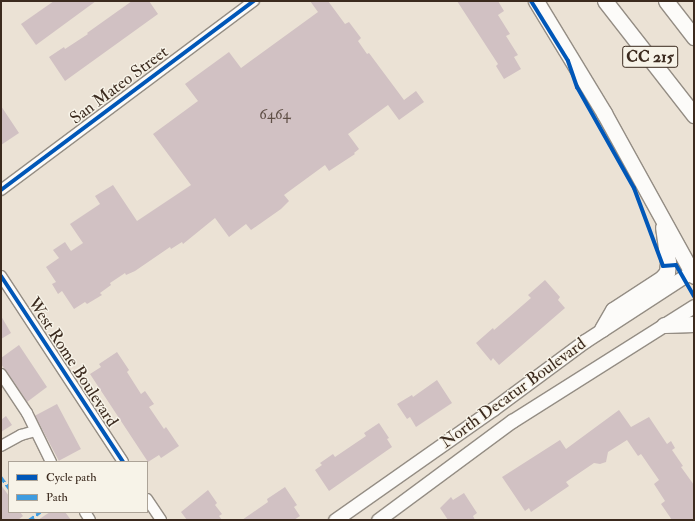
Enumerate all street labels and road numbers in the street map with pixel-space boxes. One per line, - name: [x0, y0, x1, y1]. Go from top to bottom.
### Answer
- street label: San Mateo Street: [66, 42, 172, 128]
- road number: CC 215: [622, 43, 678, 71]
- street label: West Rome Boulevard: [24, 293, 122, 431]
- street label: North Decatur Boulevard: [436, 333, 590, 453]

